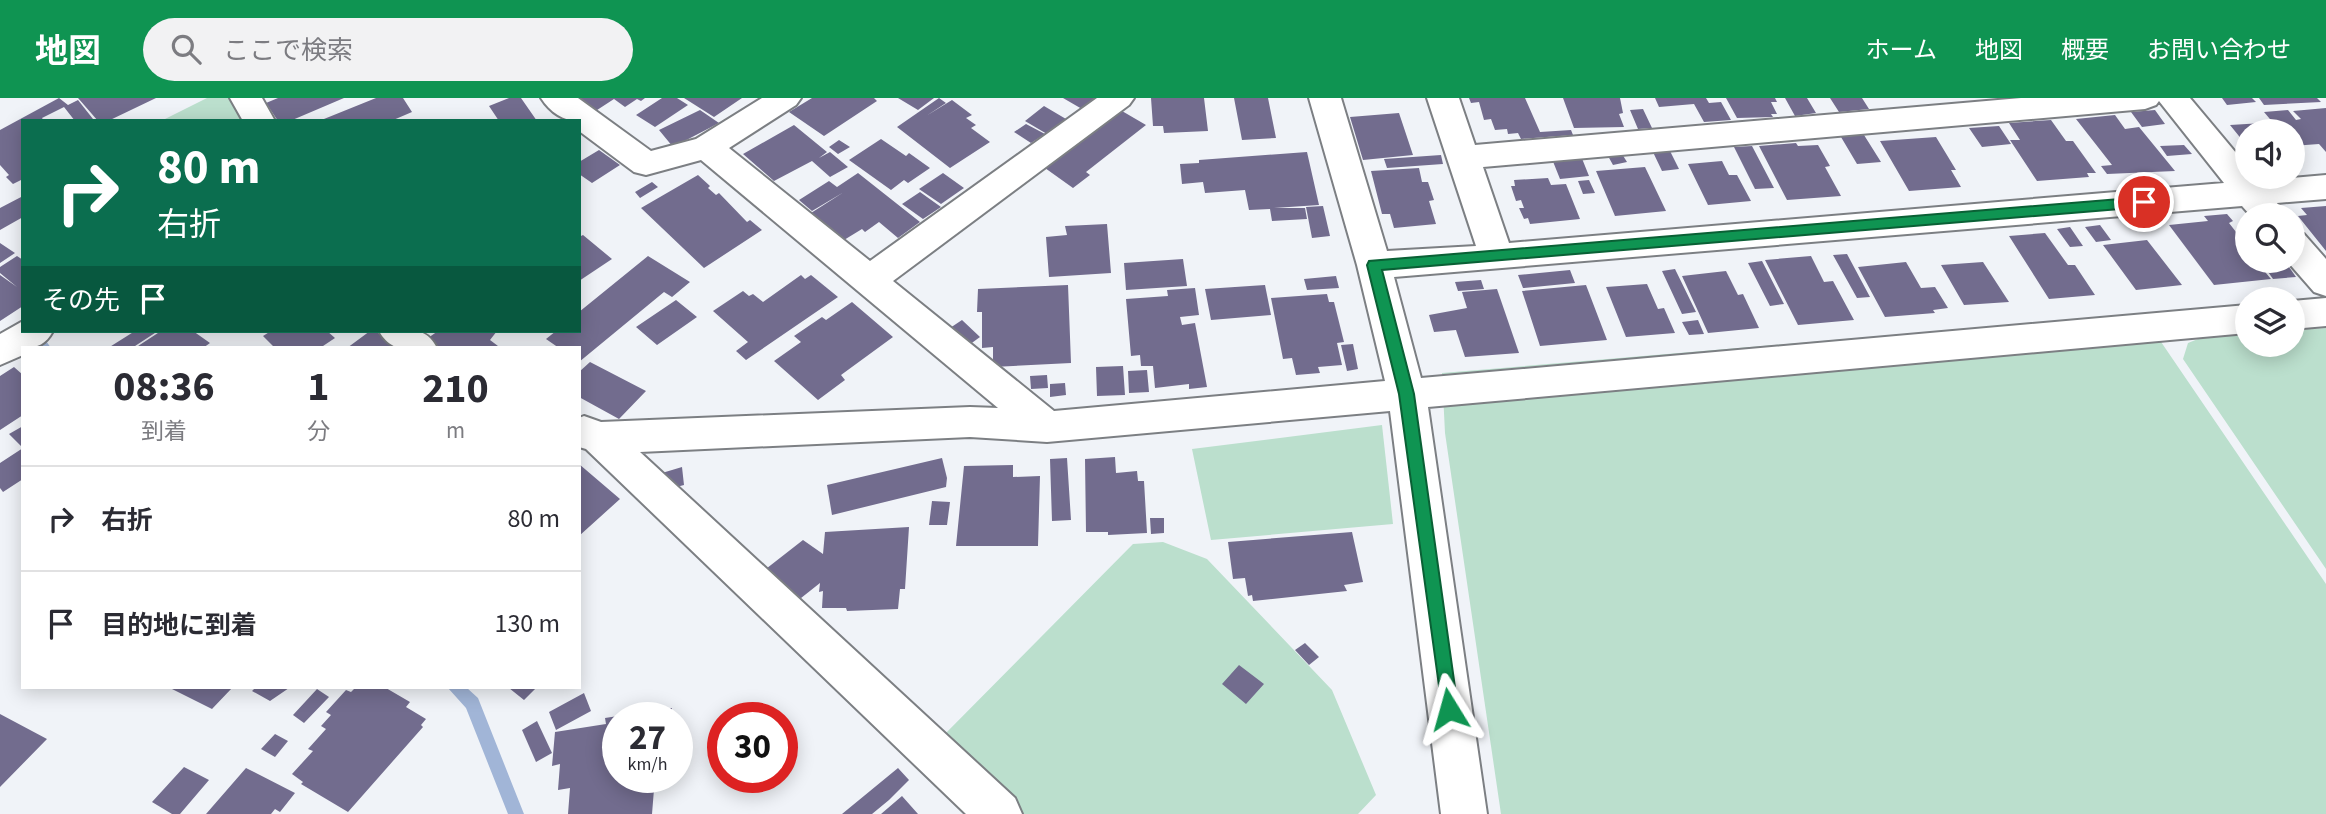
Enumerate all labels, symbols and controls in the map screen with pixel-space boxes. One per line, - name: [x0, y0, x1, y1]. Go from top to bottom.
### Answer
- search box: [143, 18, 633, 81]
- text: 地図: [35, 28, 101, 75]
- icon: search: [167, 30, 205, 68]
- text: ここで検索: [223, 32, 353, 69]
- text: ホーム: [1866, 33, 1937, 68]
- text: 地図: [1975, 33, 2023, 68]
- text: 概要: [2061, 33, 2109, 68]
- text: お問い合わせ: [2147, 33, 2291, 68]
- map controls: [2235, 119, 2305, 357]
- button: sound: [2235, 119, 2305, 189]
- text: 80 m: [157, 133, 261, 203]
- icon: right: [42, 147, 133, 238]
- pin: [2114, 172, 2174, 232]
- icon: arrive: [2125, 183, 2163, 221]
- text: 右折: [157, 202, 221, 248]
- button: search: [2235, 203, 2305, 273]
- icon: arrive: [134, 280, 172, 318]
- text: その先: [42, 282, 120, 319]
- button: layers: [2235, 287, 2305, 357]
- text: 08:36: [113, 357, 215, 417]
- text: 1: [307, 357, 329, 417]
- text: 210: [422, 359, 489, 419]
- text: m: [446, 414, 465, 447]
- text: 到着: [141, 415, 187, 448]
- text: 分: [307, 415, 330, 448]
- icon: right: [42, 500, 80, 538]
- text: 80 m: [507, 500, 560, 537]
- text: 右折: [101, 502, 153, 539]
- icon: arrive: [42, 605, 80, 643]
- text: 130 m: [494, 605, 560, 642]
- text: 目的地に到着: [101, 607, 257, 644]
- position arrow: [1412, 672, 1486, 746]
- speed limit sign: 30: [707, 702, 798, 793]
- text: 27: [629, 713, 666, 763]
- text: km/h: [628, 752, 667, 777]

